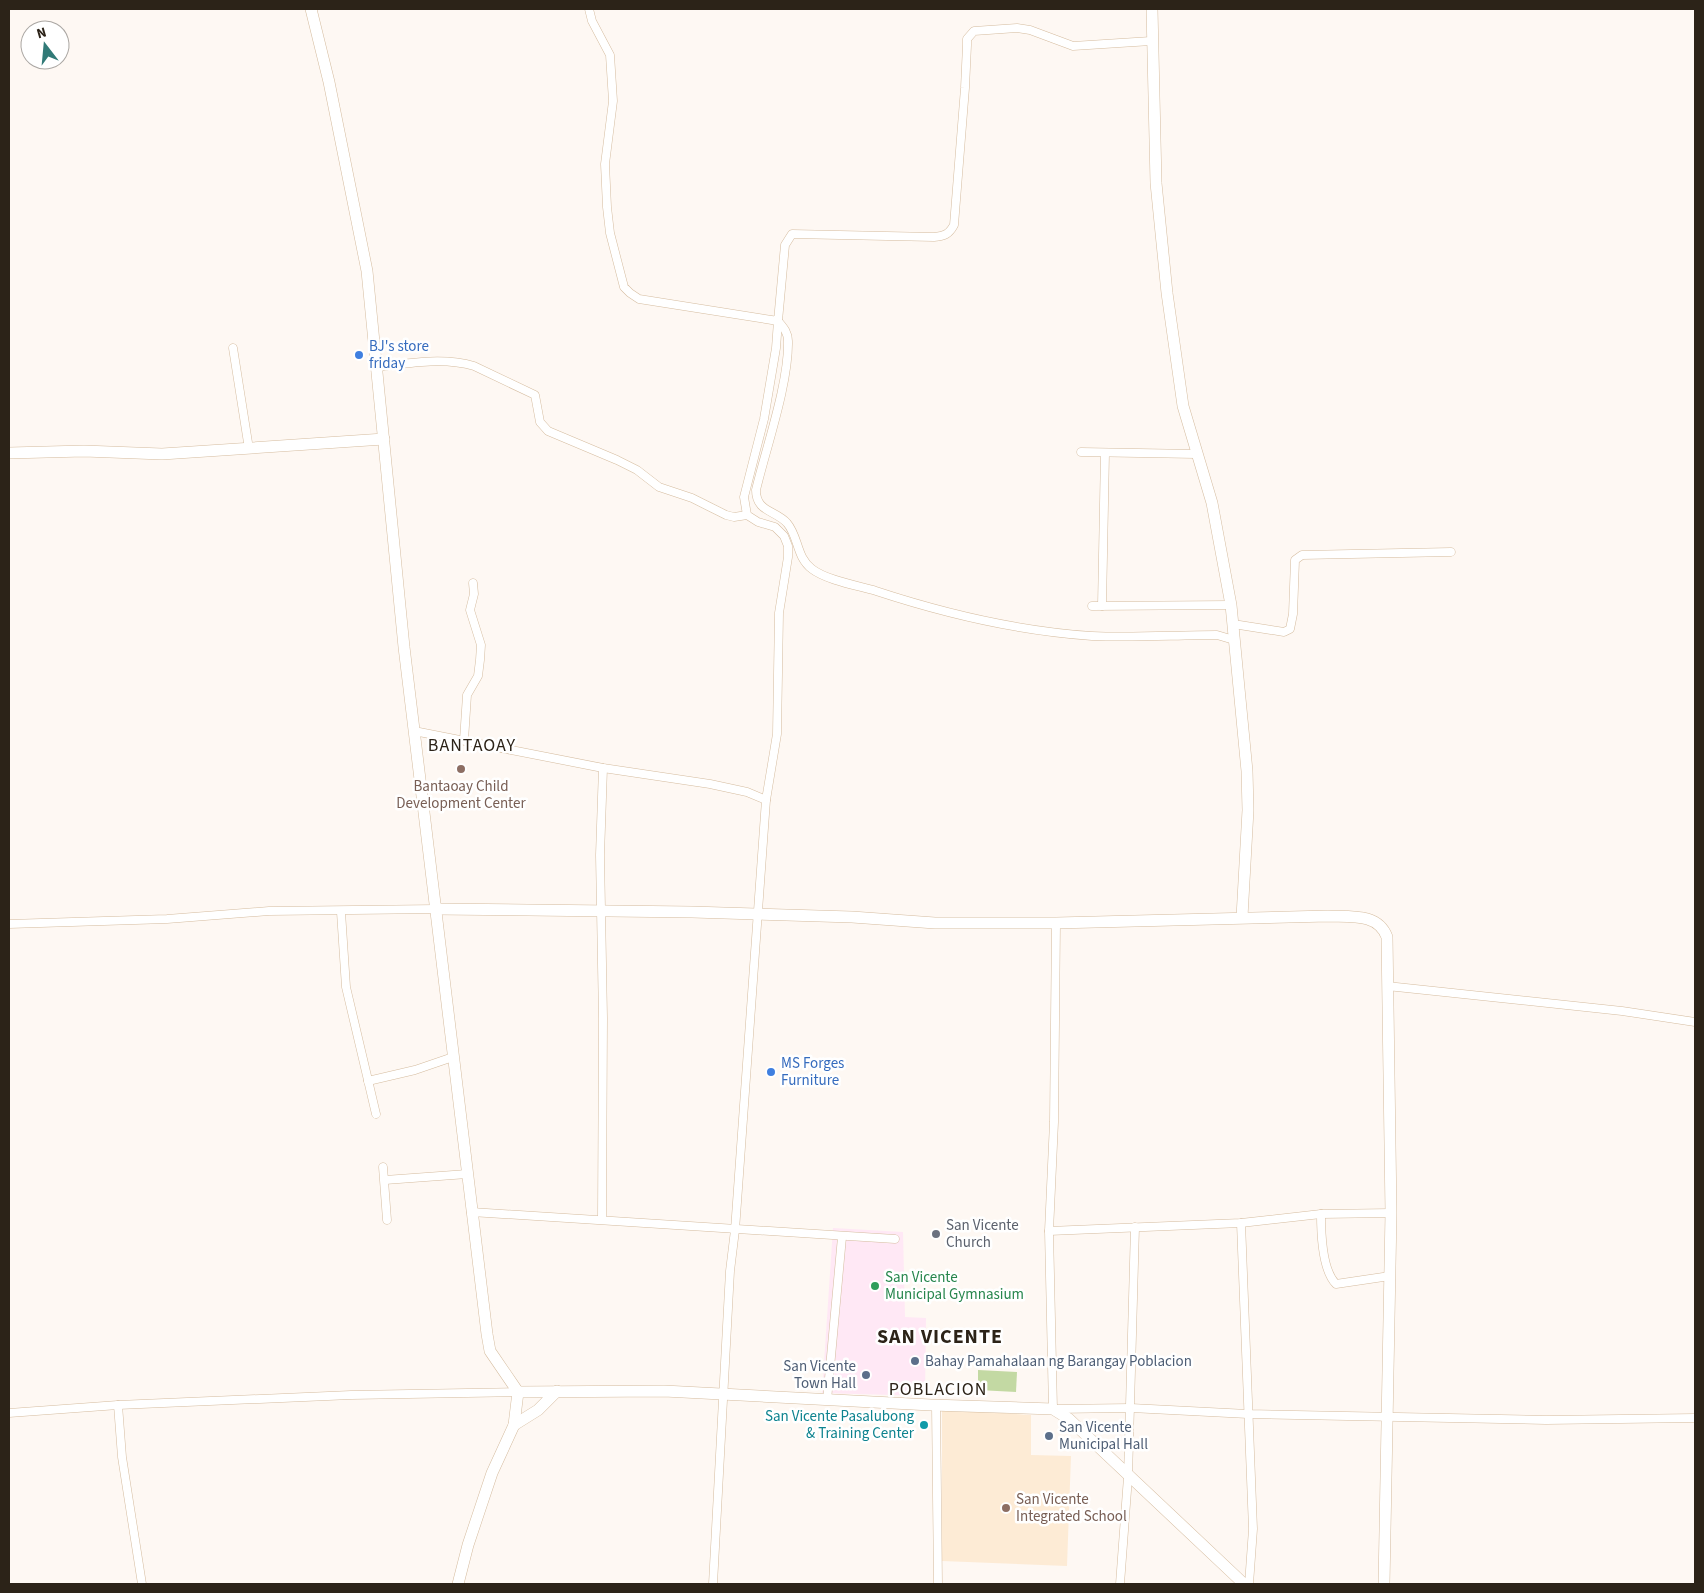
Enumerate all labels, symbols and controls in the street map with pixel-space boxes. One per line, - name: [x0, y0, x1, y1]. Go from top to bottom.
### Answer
- north arrow: [20, 20, 70, 70]
- text: N: [34, 23, 49, 44]
- place label: BJ's store friday: [369, 336, 429, 374]
- marker: BJ's store friday: [353, 349, 365, 361]
- district label: BANTAOAY: [428, 733, 516, 758]
- marker: Bantaoay Child Development Center: [455, 763, 467, 775]
- place label: Bantaoay Child Development Center: [396, 776, 526, 814]
- place label: MS Forges Furniture: [781, 1053, 844, 1091]
- marker: MS Forges Furniture: [765, 1066, 777, 1078]
- place label: San Vicente Church: [946, 1215, 1019, 1253]
- marker: San Vicente Church: [930, 1228, 942, 1240]
- place label: San Vicente Municipal Gymnasium: [885, 1267, 1024, 1305]
- marker: San Vicente Municipal Gymnasium: [869, 1280, 881, 1292]
- district label: SAN VICENTE: [877, 1323, 1003, 1351]
- place label: Bahay Pamahalaan ng Barangay Poblacion: [925, 1351, 1192, 1372]
- marker: Bahay Pamahalaan ng Barangay Poblacion: [909, 1355, 921, 1367]
- place label: San Vicente Town Hall: [783, 1356, 856, 1394]
- marker: San Vicente Town Hall: [860, 1369, 872, 1381]
- district label: POBLACION: [889, 1377, 987, 1402]
- place label: San Vicente Pasalubong & Training Center: [765, 1406, 915, 1444]
- place label: San Vicente Municipal Hall: [1059, 1417, 1148, 1455]
- marker: San Vicente Pasalubong & Training Center: [918, 1419, 930, 1431]
- marker: San Vicente Municipal Hall: [1043, 1430, 1055, 1442]
- place label: San Vicente Integrated School: [1016, 1489, 1127, 1527]
- marker: San Vicente Integrated School: [1000, 1502, 1012, 1514]

